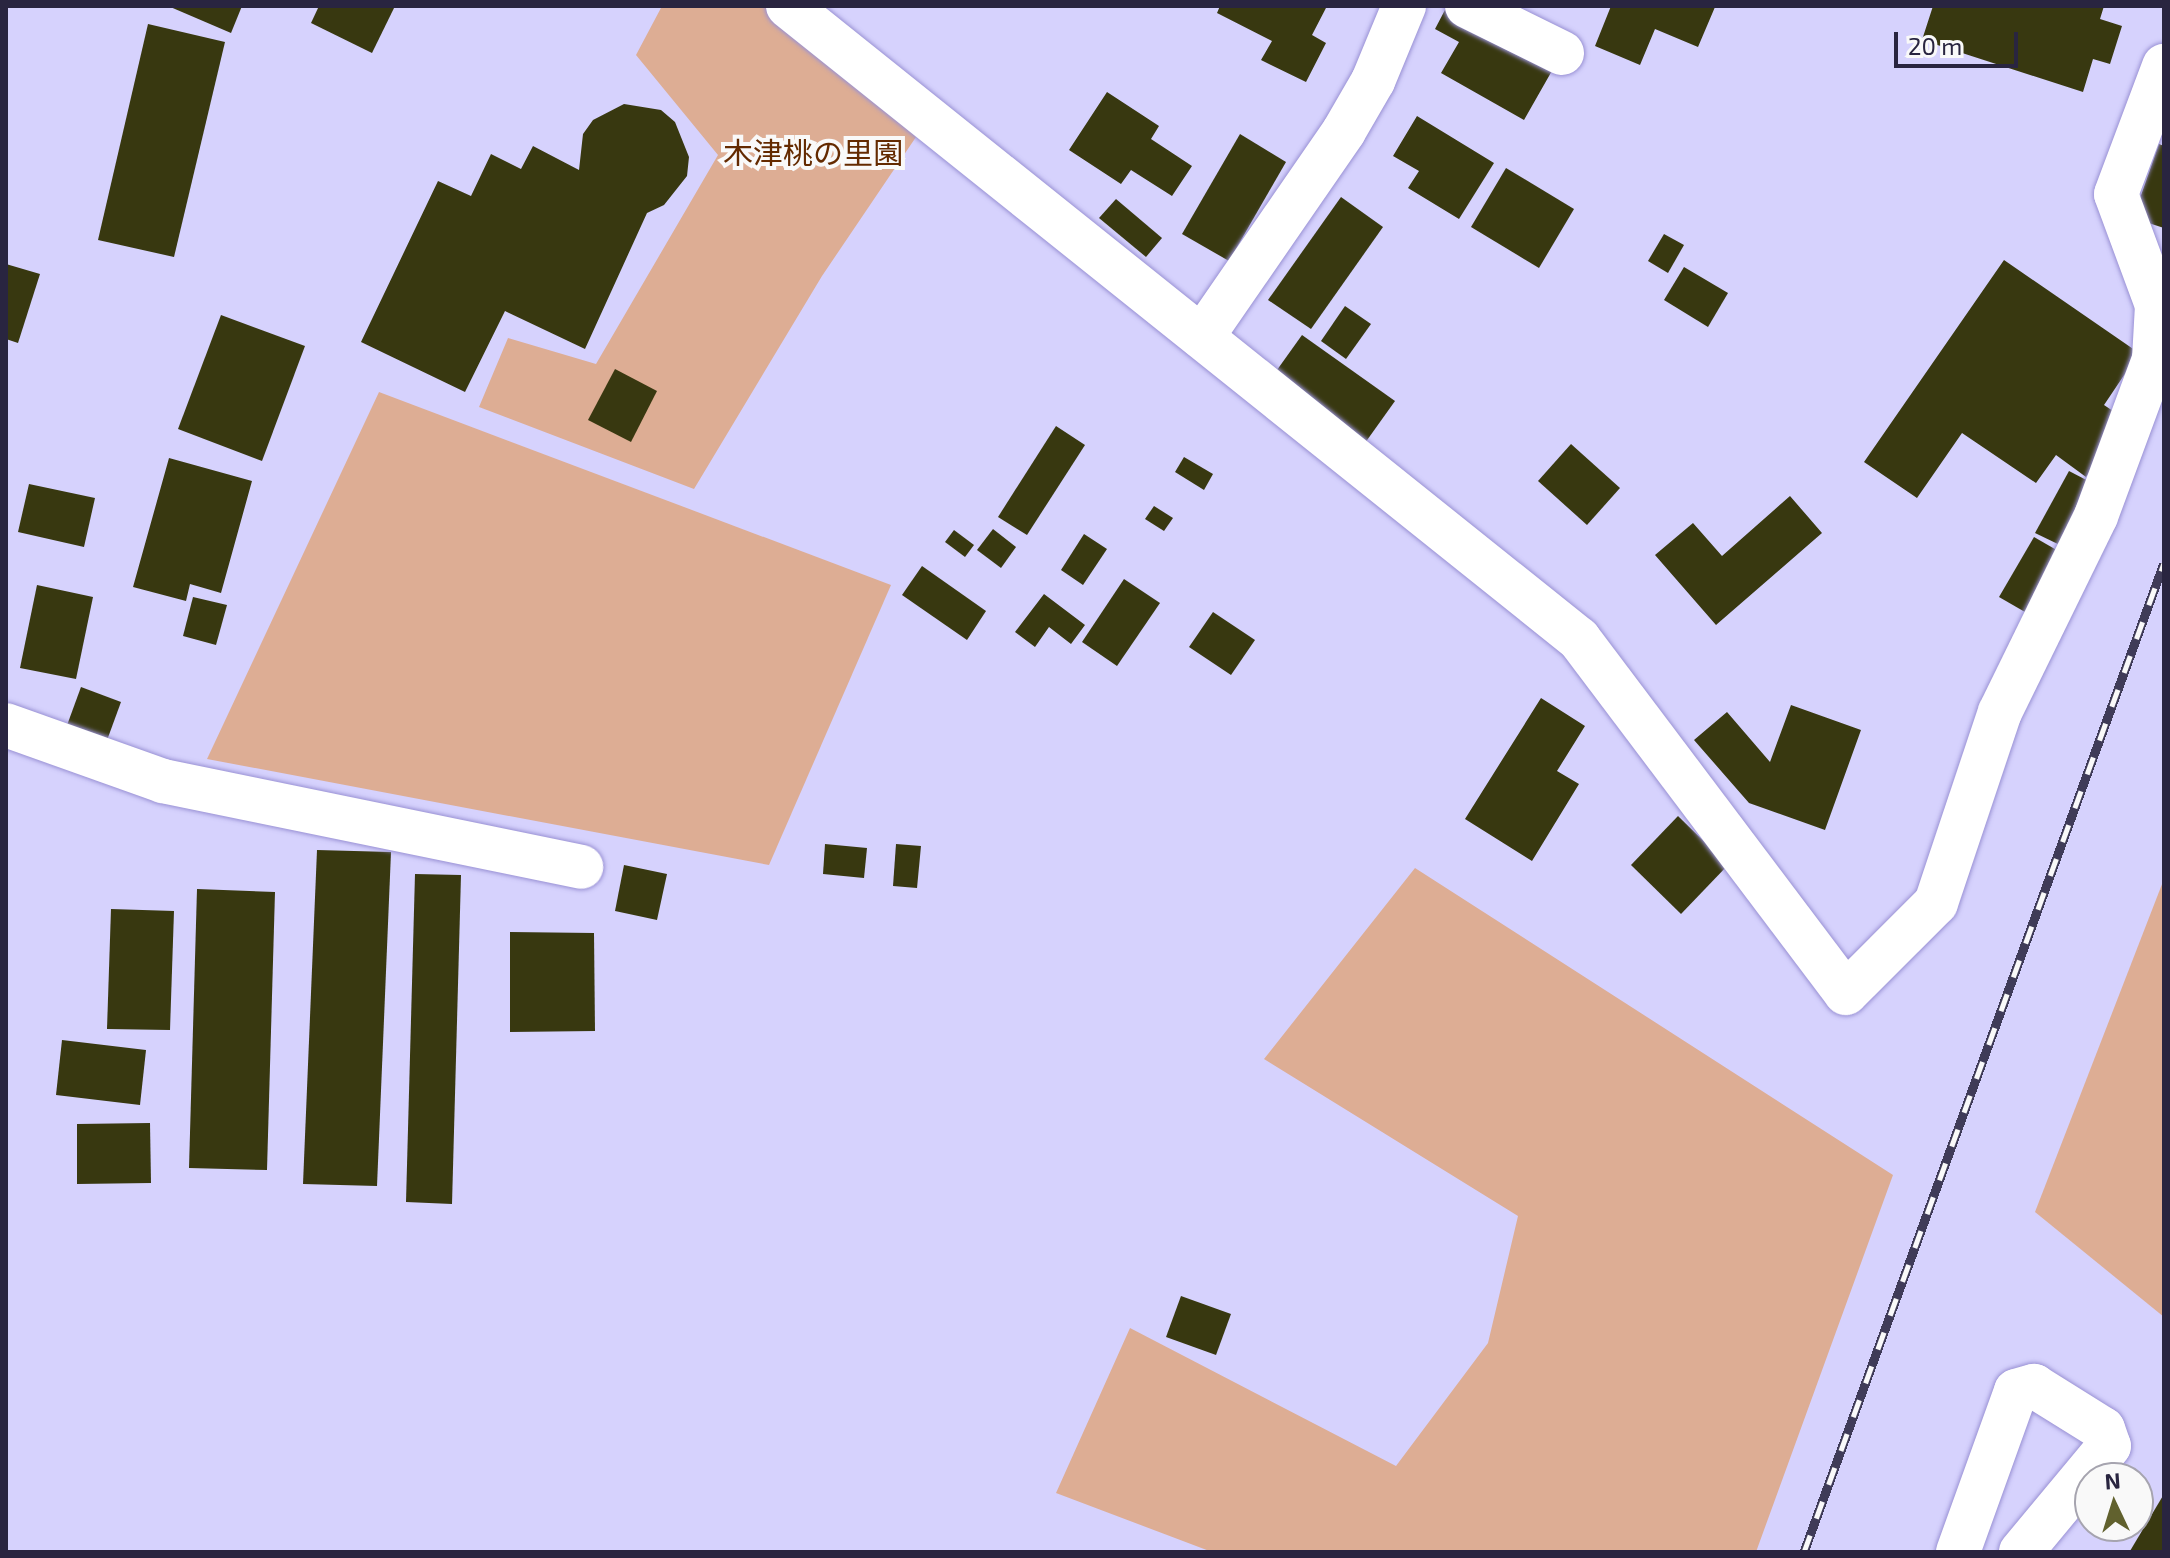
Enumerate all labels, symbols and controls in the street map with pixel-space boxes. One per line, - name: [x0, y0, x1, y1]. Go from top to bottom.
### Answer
- scale bar: [1898, 16, 2022, 66]
- text: 20 m: [1908, 31, 1962, 60]
- park label: 木津桃の里園: [723, 134, 903, 170]
- north arrow: [2074, 1462, 2154, 1542]
- text: N: [2104, 1467, 2121, 1494]

